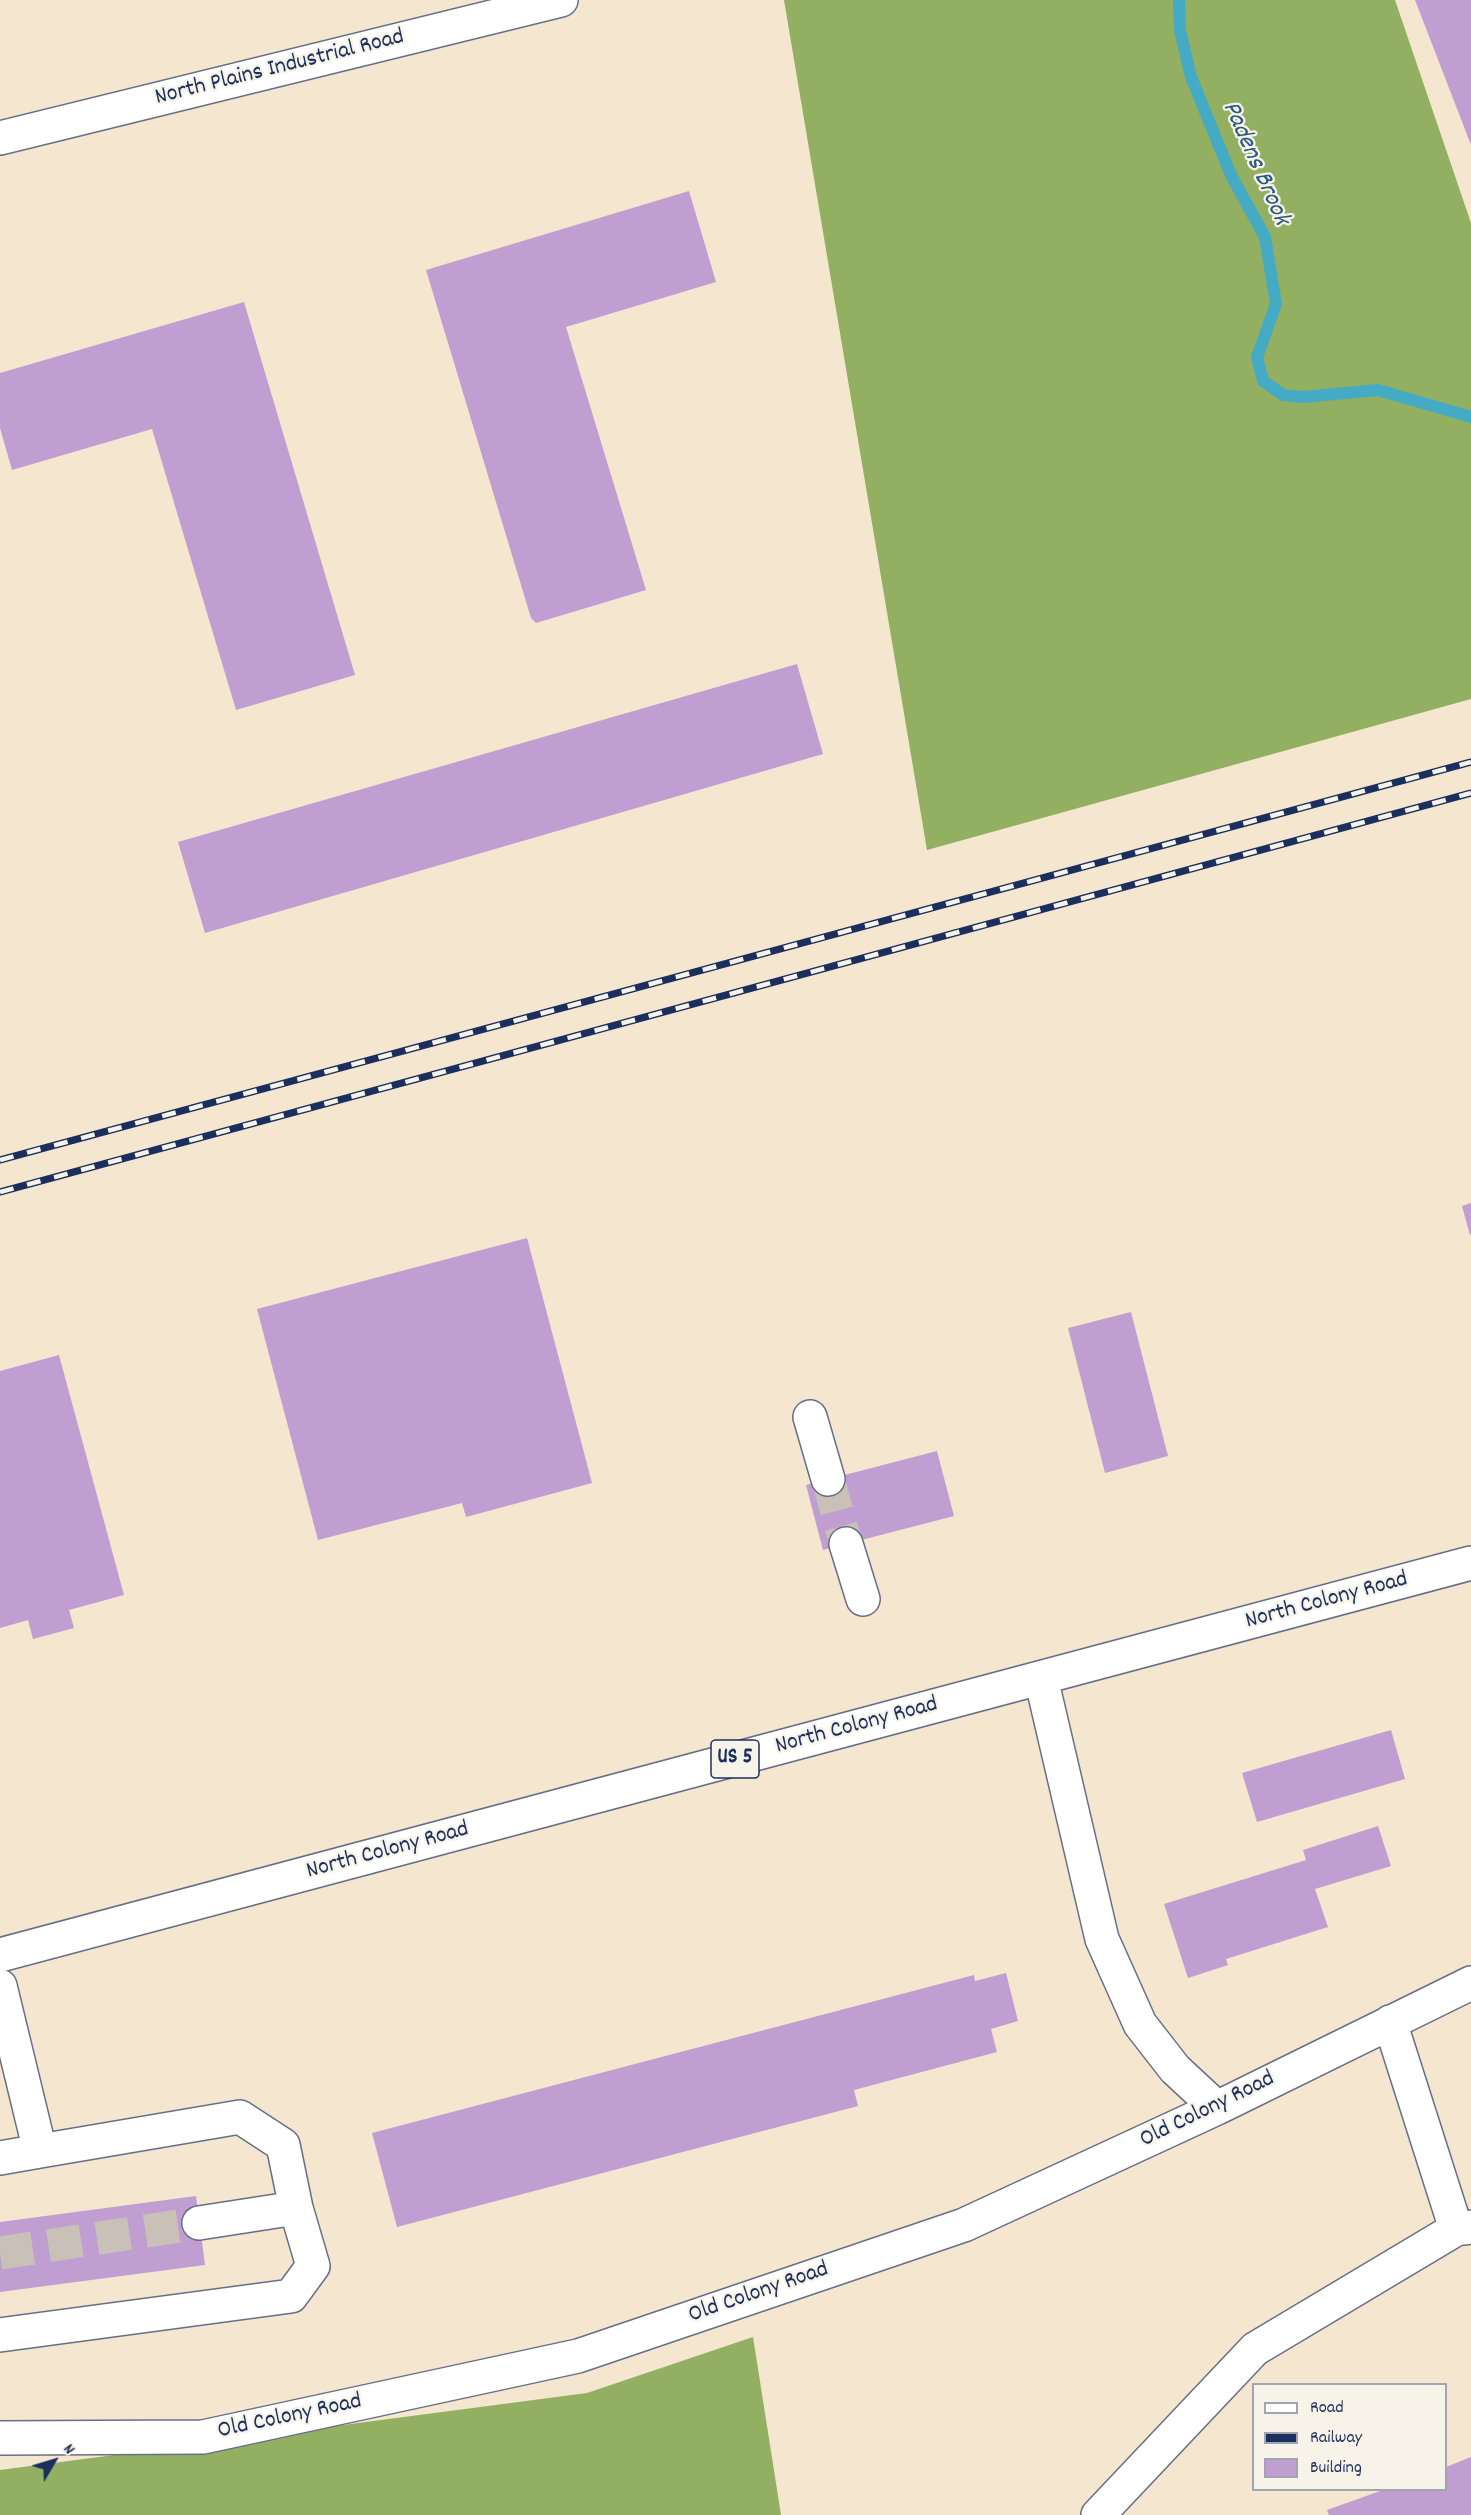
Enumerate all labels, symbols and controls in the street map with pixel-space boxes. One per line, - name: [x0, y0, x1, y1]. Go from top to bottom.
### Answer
- street label: North Plains Industrial Road: [153, 24, 407, 114]
- water label: Padens Brook: [1213, 97, 1295, 231]
- street label: North Colony Road: [1243, 1566, 1411, 1638]
- street label: North Colony Road: [773, 1691, 941, 1763]
- road number: US 5: [711, 1740, 759, 1778]
- street label: North Colony Road: [304, 1816, 472, 1888]
- street label: Old Colony Road: [1136, 2066, 1280, 2156]
- street label: Old Colony Road: [685, 2257, 833, 2331]
- legend: [1252, 2383, 1447, 2491]
- street label: Old Colony Road: [215, 2389, 365, 2447]
- text: Road: [1310, 2396, 1344, 2421]
- text: Railway: [1310, 2426, 1362, 2451]
- north arrow: [24, 2431, 84, 2491]
- text: N: [57, 2439, 80, 2460]
- text: Building: [1310, 2456, 1362, 2481]

